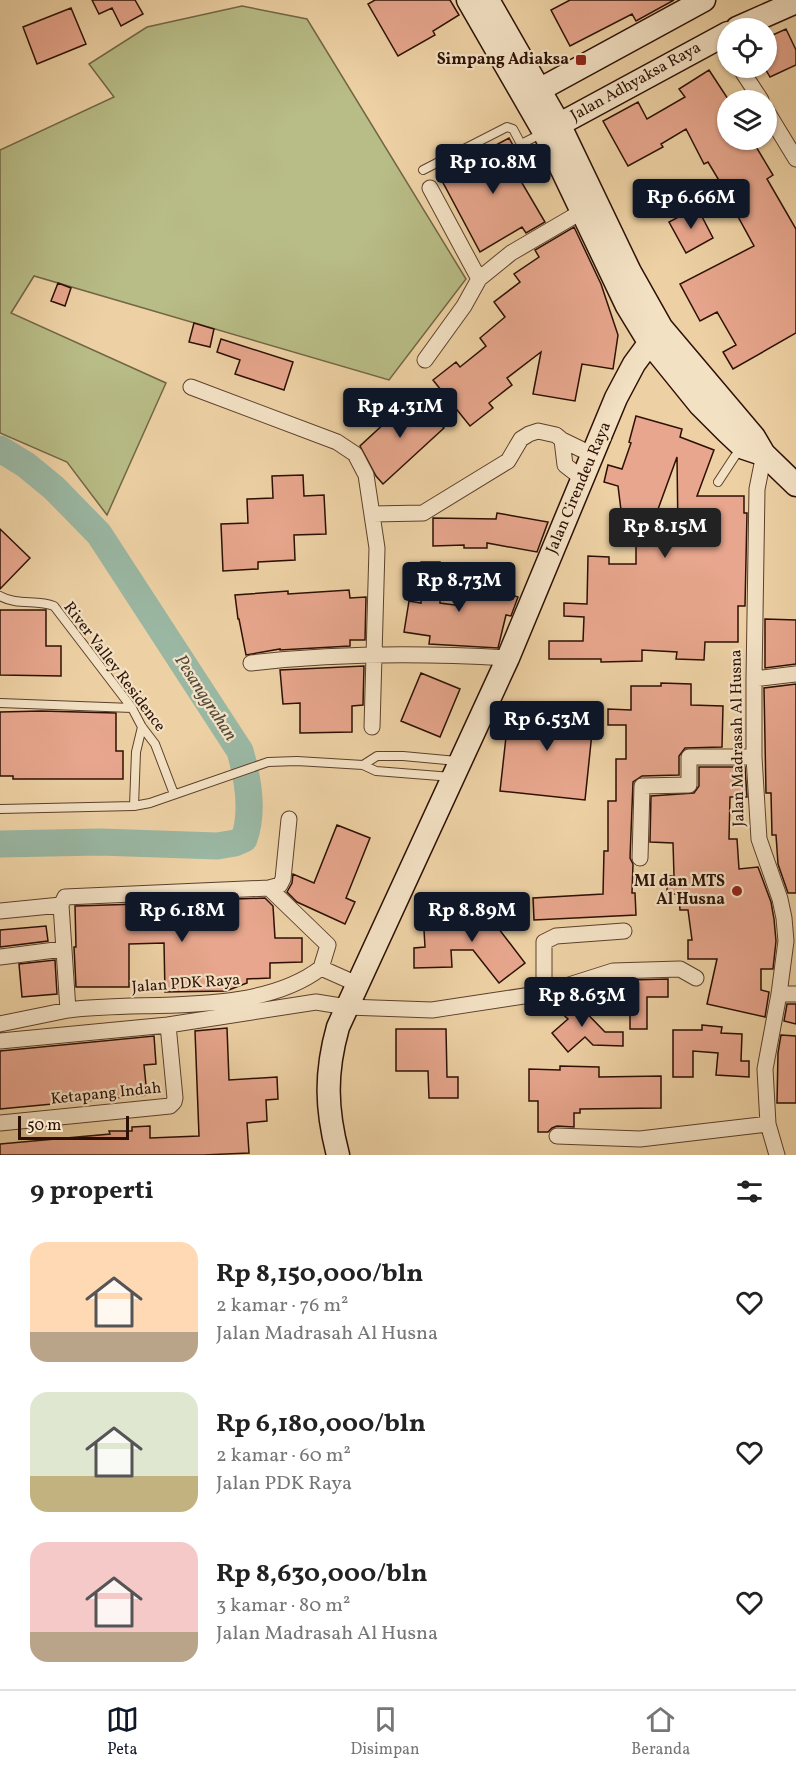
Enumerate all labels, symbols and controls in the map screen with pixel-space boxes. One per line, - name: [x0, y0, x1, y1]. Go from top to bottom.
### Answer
- map controls: [717, 18, 777, 150]
- button: locate: [717, 18, 777, 78]
- street label: Jalan Adhyaksa Raya: [567, 37, 705, 127]
- place label: Simpang Adiaksa: [437, 49, 569, 71]
- marker: Simpang Adiaksa: [574, 53, 588, 67]
- button: layers: [717, 90, 777, 150]
- pin: Rp 10.8M: [431, 144, 555, 195]
- text: Rp 10.8M: [450, 149, 536, 177]
- pin: Rp 6.66M: [629, 179, 753, 230]
- text: Rp 6.66M: [647, 184, 735, 212]
- pin: Rp 4.31M: [338, 388, 462, 439]
- text: Rp 4.31M: [357, 393, 443, 421]
- street label: Jalan Cirendeu Raya: [541, 418, 617, 558]
- pin: Rp 8.15M: [603, 508, 727, 559]
- text: Rp 8.15M: [623, 513, 707, 541]
- pin: Rp 8.73M: [397, 562, 521, 613]
- text: Rp 8.73M: [416, 567, 502, 595]
- street label: River Valley Residence: [58, 597, 170, 737]
- street label: Jalan Madrasah Al Husna: [725, 649, 751, 827]
- water label: Pesanggrahan: [168, 650, 242, 746]
- pin: Rp 6.53M: [485, 701, 609, 752]
- text: Rp 6.53M: [504, 706, 590, 734]
- place label: MI dan MTS Al Husna: [634, 871, 725, 911]
- marker: MI dan MTS Al Husna: [730, 884, 744, 898]
- pin: Rp 6.18M: [120, 892, 244, 943]
- pin: Rp 8.89M: [410, 892, 534, 943]
- text: Rp 6.18M: [139, 897, 225, 925]
- text: Rp 8.89M: [428, 897, 516, 925]
- street label: Jalan PDK Raya: [131, 969, 241, 999]
- pin: Rp 8.63M: [520, 977, 644, 1028]
- text: Rp 8.63M: [538, 982, 626, 1010]
- street label: Ketapang Indah: [50, 1077, 162, 1111]
- scale bar: [18, 1113, 129, 1140]
- text: 50 m: [27, 1115, 61, 1137]
- text: 9 properti: [30, 1173, 154, 1209]
- icon: filters: [733, 1175, 766, 1208]
- text: Rp 8,150,000/bln: [216, 1256, 423, 1292]
- icon: home: [78, 1266, 150, 1338]
- icon: heart: [733, 1286, 766, 1319]
- text: 2 kamar · 76 m²: [216, 1292, 348, 1320]
- text: Jalan Madrasah Al Husna: [216, 1320, 438, 1348]
- text: Rp 6,180,000/bln: [216, 1406, 426, 1442]
- icon: home: [78, 1416, 150, 1488]
- icon: heart: [733, 1436, 766, 1469]
- text: 2 kamar · 60 m²: [216, 1442, 351, 1470]
- text: Jalan PDK Raya: [216, 1470, 352, 1498]
- text: Rp 8,630,000/bln: [216, 1556, 428, 1592]
- icon: home: [78, 1566, 150, 1638]
- icon: heart: [733, 1586, 766, 1619]
- text: 3 kamar · 80 m²: [216, 1592, 350, 1620]
- text: Jalan Madrasah Al Husna: [216, 1620, 438, 1648]
- tab: Peta: [106, 1703, 139, 1761]
- tab: Disimpan: [351, 1703, 420, 1761]
- tab: Beranda: [631, 1703, 690, 1761]

